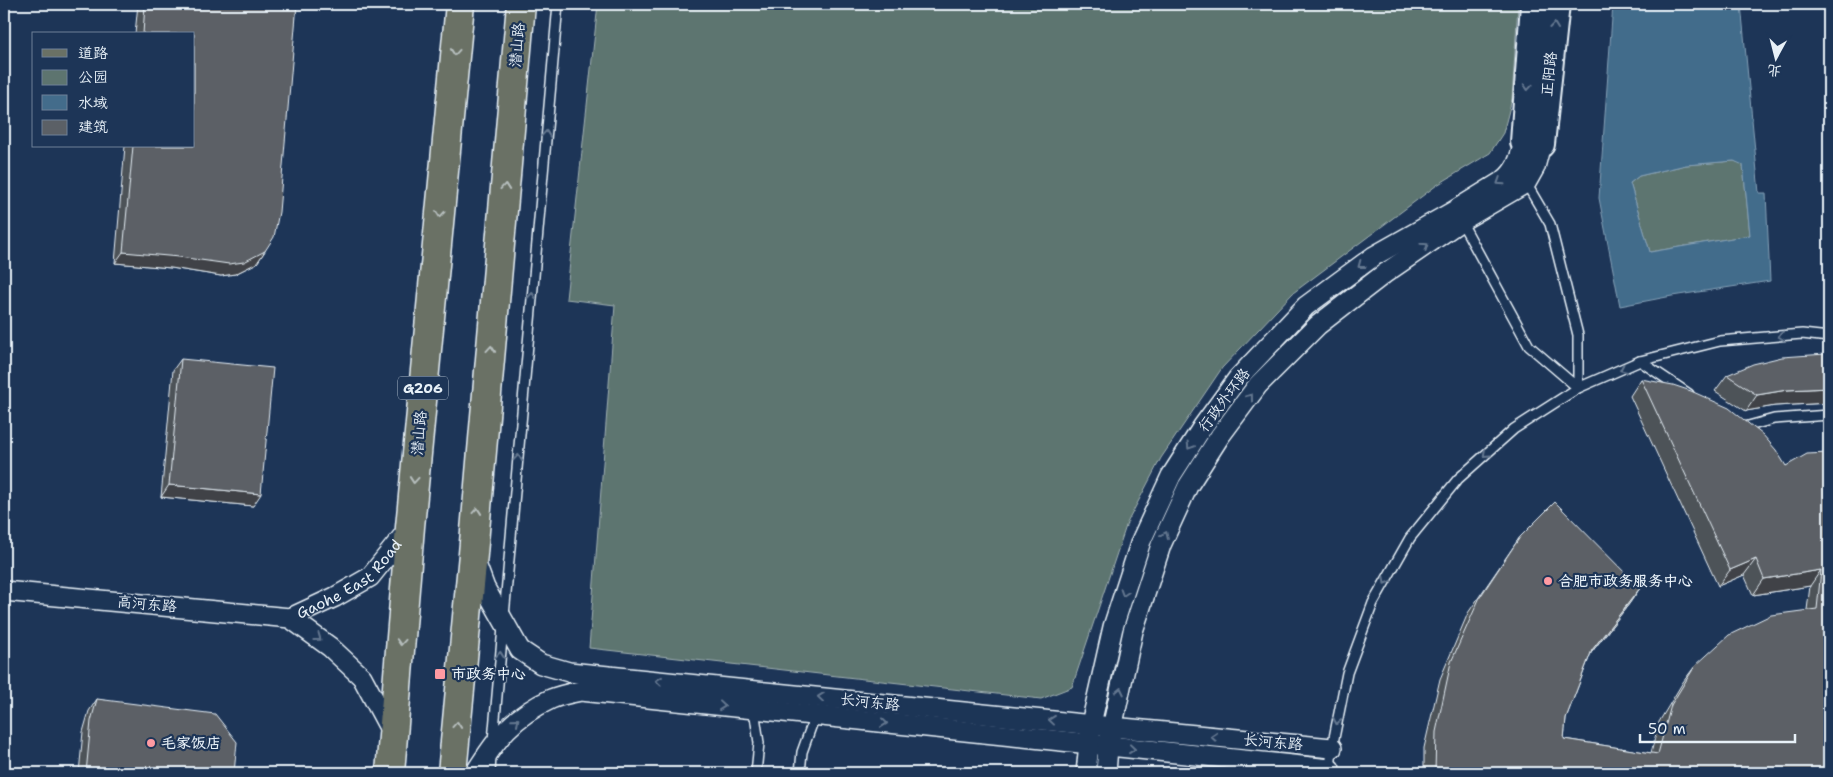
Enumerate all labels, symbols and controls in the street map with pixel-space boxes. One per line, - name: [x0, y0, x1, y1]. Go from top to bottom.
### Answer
- one-way arrow: [1548, 21, 1559, 29]
- street label: 潜山路: [505, 22, 529, 68]
- legend: [32, 32, 195, 148]
- north arrow: [1750, 32, 1800, 82]
- text: 道路: [78, 43, 108, 63]
- one-way arrow: [450, 49, 461, 57]
- street label: 正阳路: [1537, 51, 1561, 97]
- text: 北: [1766, 61, 1782, 81]
- text: 公园: [78, 67, 108, 87]
- one-way arrow: [1522, 84, 1533, 92]
- text: 水域: [78, 93, 108, 113]
- text: 建筑: [78, 117, 108, 137]
- one-way arrow: [540, 130, 551, 138]
- one-way arrow: [1496, 176, 1506, 185]
- one-way arrow: [499, 183, 510, 191]
- one-way arrow: [435, 210, 446, 218]
- one-way arrow: [1419, 243, 1429, 252]
- one-way arrow: [1358, 260, 1367, 268]
- one-way arrow: [526, 292, 537, 300]
- one-way arrow: [1776, 330, 1784, 341]
- one-way arrow: [485, 345, 496, 353]
- one-way arrow: [1619, 362, 1628, 373]
- street label: 行政外环路: [1193, 364, 1255, 436]
- road number: G206: [398, 376, 448, 399]
- one-way arrow: [1244, 394, 1252, 403]
- street label: 潜山路: [407, 410, 431, 456]
- one-way arrow: [1187, 440, 1197, 449]
- one-way arrow: [1482, 448, 1491, 457]
- one-way arrow: [512, 454, 523, 462]
- one-way arrow: [409, 477, 420, 485]
- one-way arrow: [471, 506, 482, 514]
- one-way arrow: [1159, 531, 1170, 540]
- street label: Gaohe East Road: [293, 535, 407, 624]
- place label: 合肥市政务服务中心: [1558, 571, 1693, 591]
- one-way arrow: [1382, 575, 1392, 584]
- marker: 合肥市政务服务中心: [1542, 575, 1554, 587]
- one-way arrow: [1119, 588, 1129, 597]
- street label: 高河东路: [116, 591, 178, 617]
- one-way arrow: [312, 632, 322, 641]
- one-way arrow: [395, 639, 406, 647]
- one-way arrow: [495, 651, 506, 659]
- place label: 市政务中心: [451, 664, 526, 684]
- marker: 市政务中心: [433, 667, 447, 681]
- one-way arrow: [655, 676, 663, 687]
- one-way arrow: [1114, 686, 1125, 695]
- street label: 长河东路: [839, 689, 901, 715]
- one-way arrow: [817, 692, 825, 703]
- one-way arrow: [718, 700, 726, 711]
- scale bar: [1640, 712, 1796, 744]
- one-way arrow: [1048, 715, 1056, 726]
- one-way arrow: [880, 717, 888, 728]
- one-way arrow: [1333, 717, 1343, 726]
- one-way arrow: [510, 718, 519, 727]
- text: 50 m: [1648, 719, 1686, 739]
- one-way arrow: [451, 720, 462, 728]
- street label: 长河东路: [1242, 729, 1304, 755]
- one-way arrow: [1210, 731, 1218, 742]
- place label: 毛家饭店: [161, 733, 221, 753]
- marker: 毛家饭店: [145, 737, 157, 749]
- one-way arrow: [1128, 743, 1136, 754]

